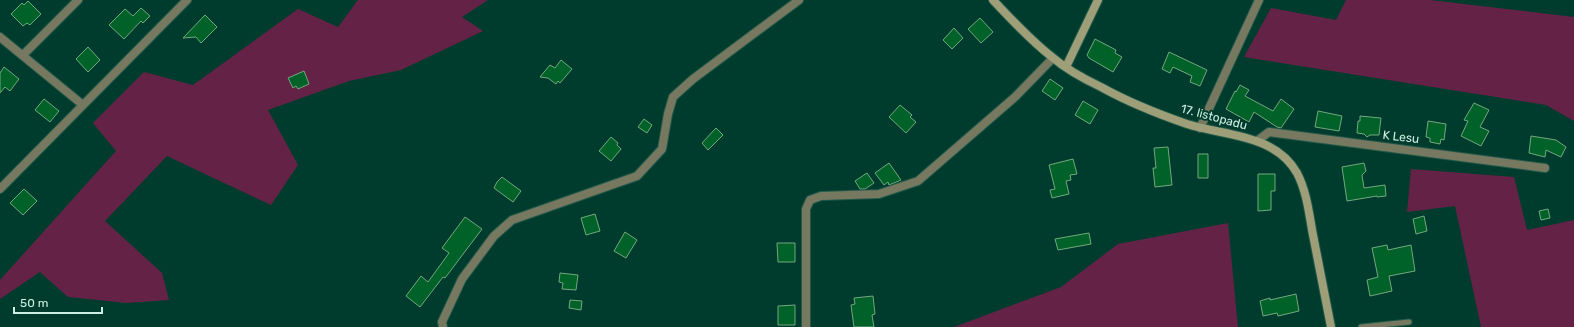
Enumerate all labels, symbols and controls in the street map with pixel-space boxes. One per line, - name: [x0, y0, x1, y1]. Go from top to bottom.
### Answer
- street label: 17. listopadu: [1179, 101, 1249, 133]
- street label: K Lesu: [1382, 128, 1420, 146]
- scale bar: [14, 289, 102, 315]
- text: 50 m: [20, 296, 48, 310]

